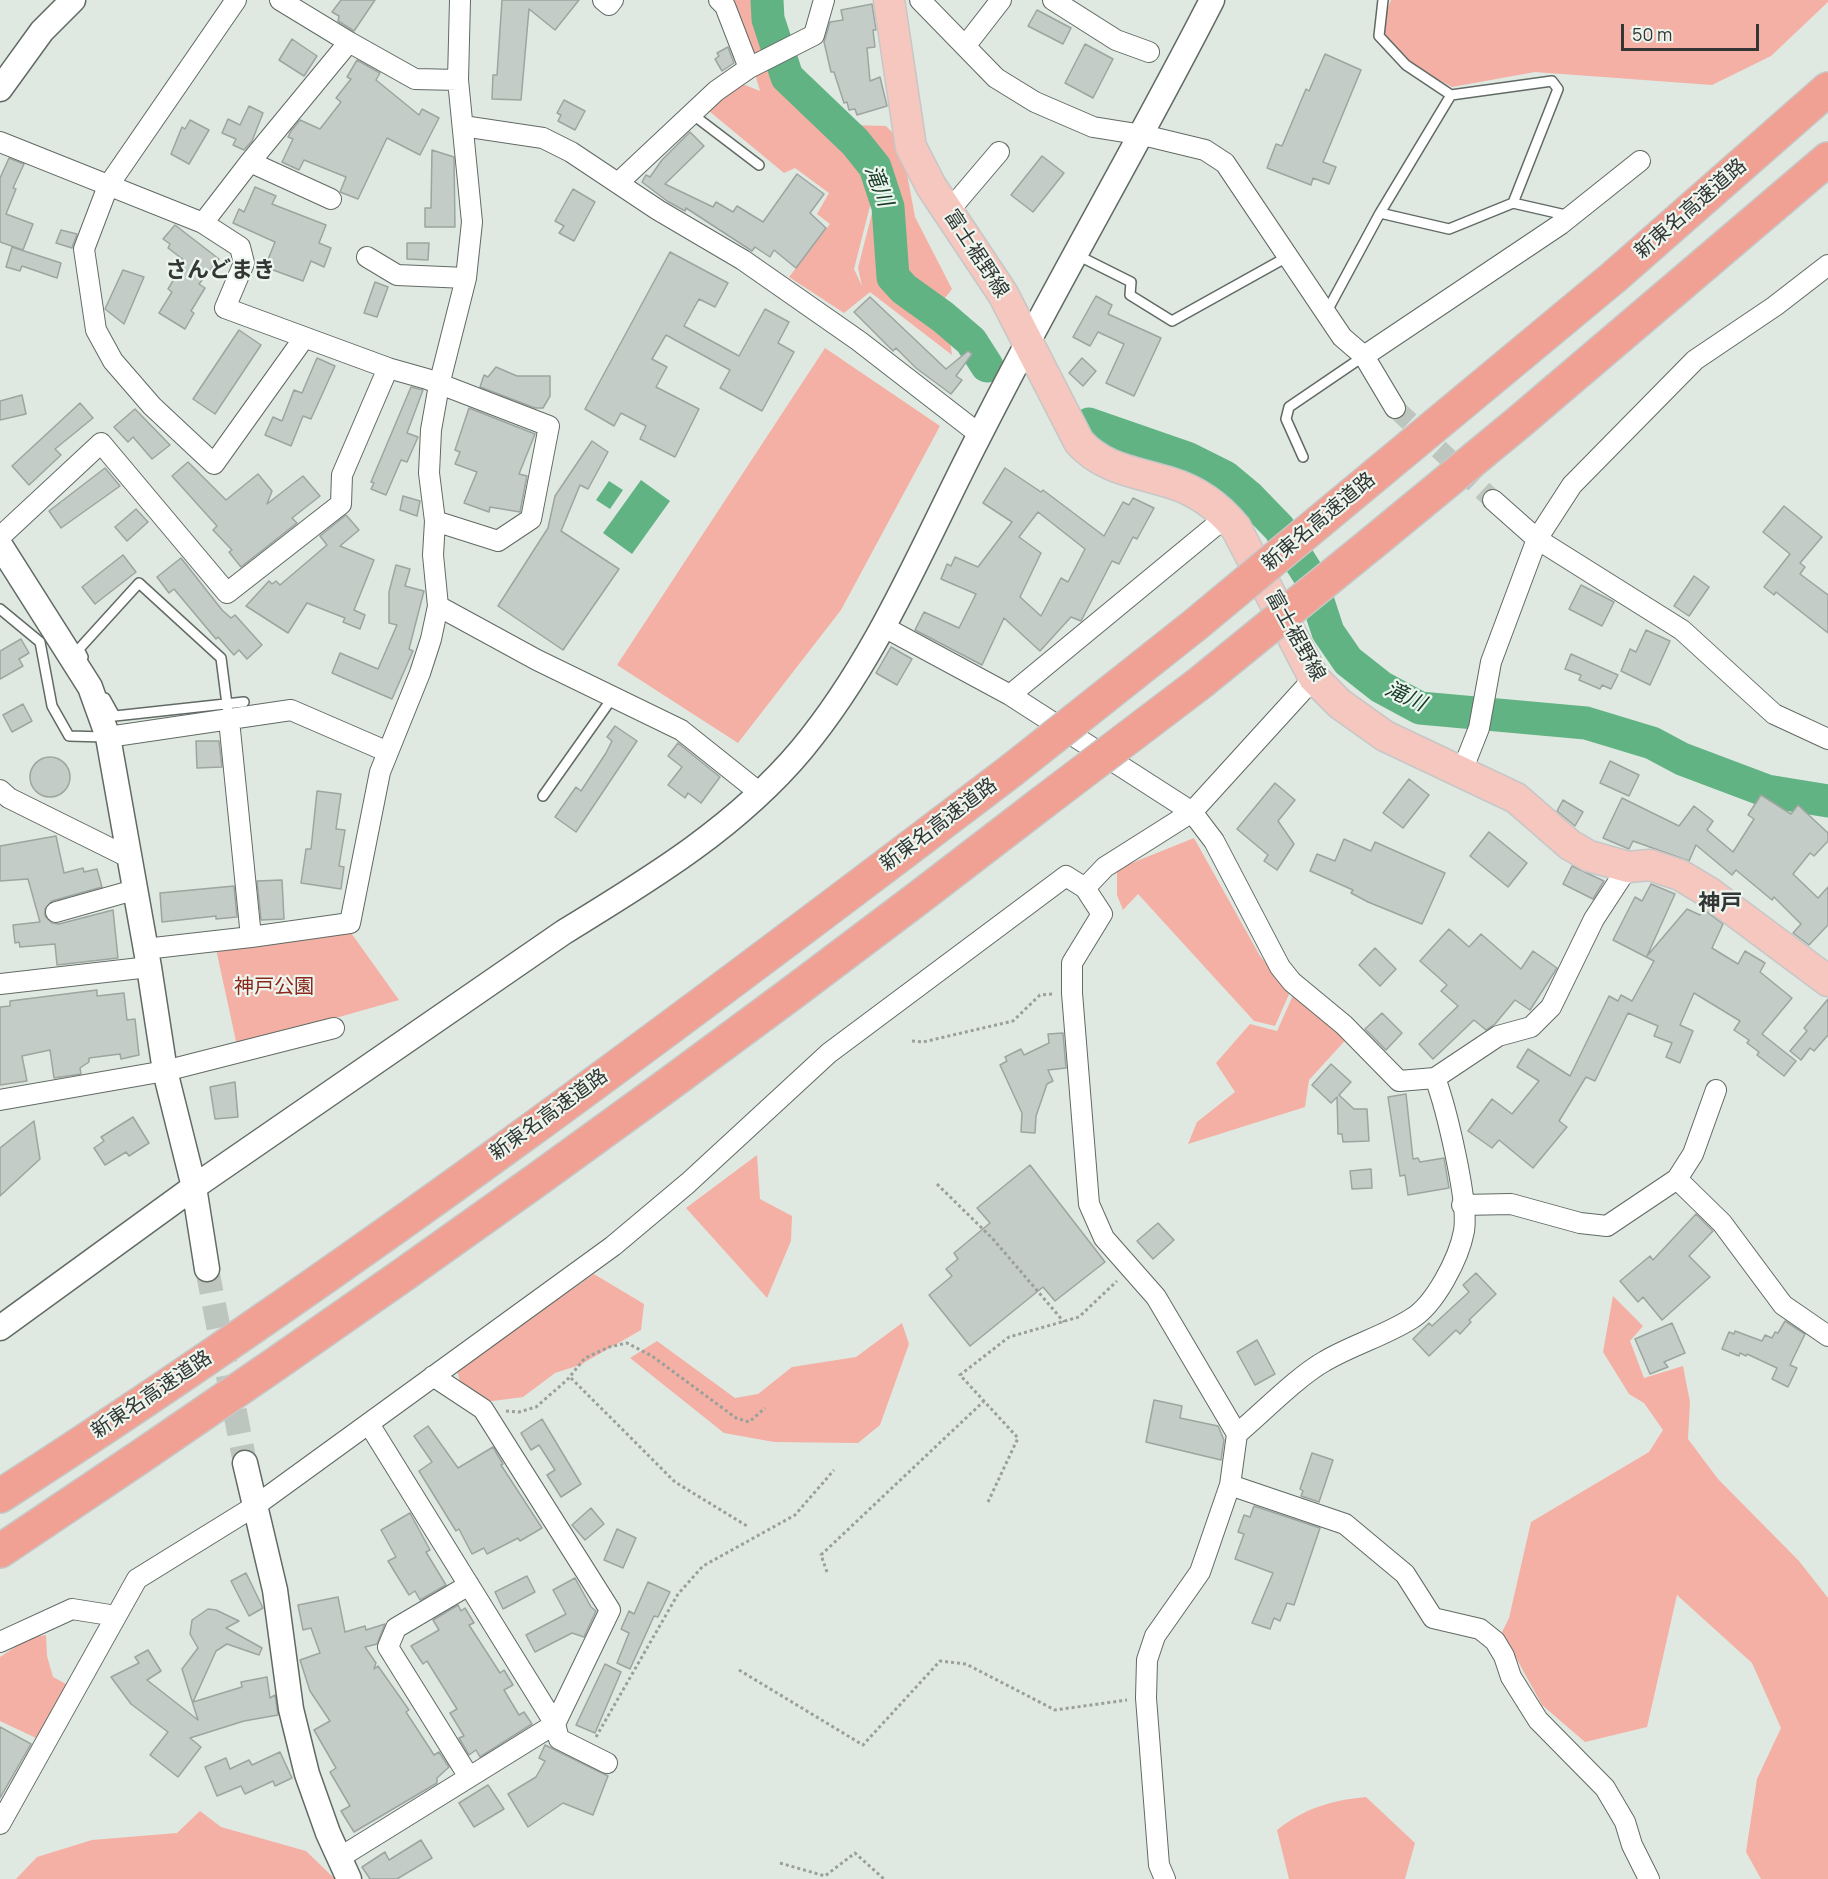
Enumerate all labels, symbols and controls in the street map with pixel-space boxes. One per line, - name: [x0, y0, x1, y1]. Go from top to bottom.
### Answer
- scale bar: [1624, 12, 1762, 50]
- text: 50 m: [1632, 22, 1672, 46]
- street label: 新東名高速道路: [1630, 154, 1752, 264]
- water label: 滝川: [859, 162, 897, 210]
- street label: 富士裾野線: [939, 206, 1013, 302]
- district label: さんどまき: [165, 258, 275, 284]
- street label: 新東名高速道路: [1258, 468, 1380, 576]
- street label: 富士裾野線: [1260, 586, 1330, 686]
- water label: 滝川: [1381, 677, 1429, 717]
- street label: 新東名高速道路: [876, 773, 1002, 877]
- district label: 神戸: [1698, 891, 1742, 917]
- park label: 神戸公園: [234, 975, 314, 999]
- street label: 新東名高速道路: [485, 1064, 613, 1166]
- street label: 新東名高速道路: [87, 1346, 217, 1444]

